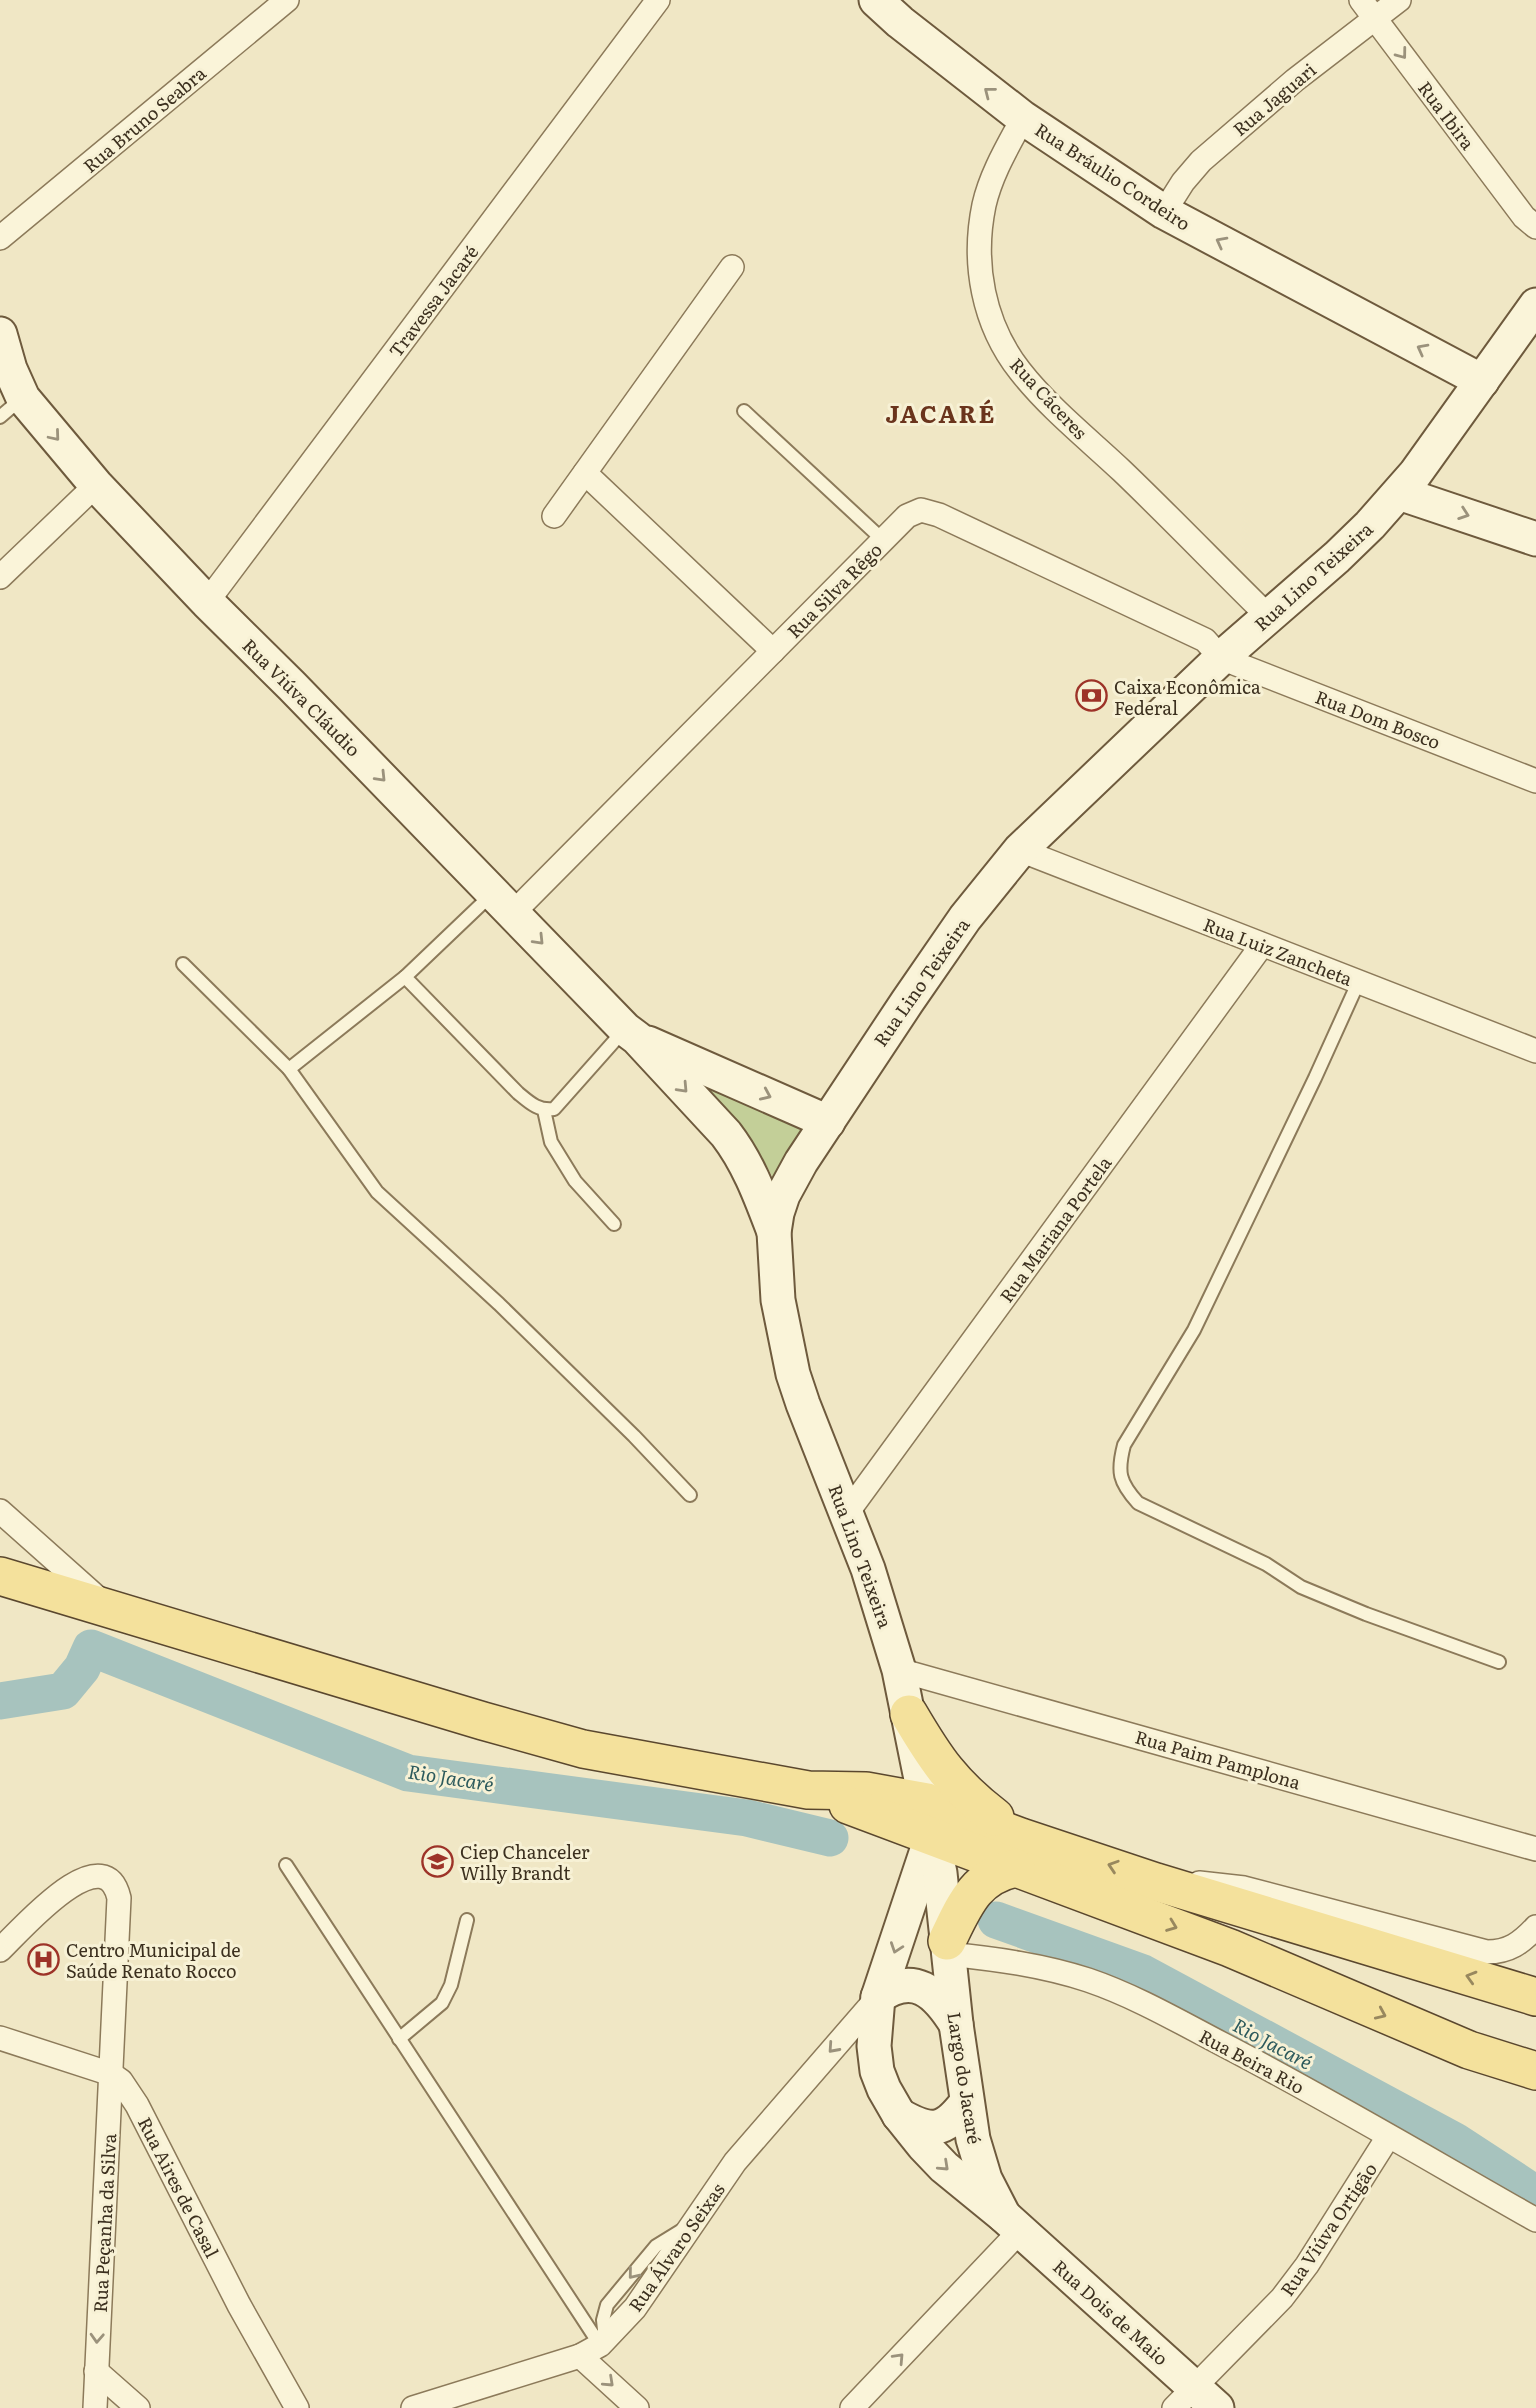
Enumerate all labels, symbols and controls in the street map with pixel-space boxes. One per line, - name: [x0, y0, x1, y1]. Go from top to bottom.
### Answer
- one-way arrow: [1394, 46, 1406, 59]
- street label: Rua Jaguari: [1226, 56, 1322, 142]
- street label: Rua Bruno Seabra: [77, 59, 211, 178]
- street label: Rua Ibira: [1412, 75, 1482, 155]
- one-way arrow: [985, 87, 997, 100]
- street label: Rua Bráulio Cordeiro: [1030, 116, 1196, 236]
- one-way arrow: [1216, 237, 1228, 250]
- street label: Travessa Jacaré: [382, 239, 484, 363]
- one-way arrow: [1416, 344, 1429, 357]
- street label: Rua Cáceres: [1004, 351, 1094, 445]
- district label: JACARÉ: [886, 395, 996, 430]
- one-way arrow: [46, 428, 59, 440]
- one-way arrow: [1458, 506, 1470, 521]
- street label: Rua Lino Teixeira: [1248, 515, 1378, 637]
- street label: Rua Silva Rêgo: [780, 536, 888, 644]
- street label: Rua Viúva Cláudio: [237, 632, 367, 762]
- place label: Caixa Econômica Federal: [1114, 673, 1261, 721]
- bank icon: Caixa Econômica Federal: [1074, 679, 1108, 713]
- street label: Rua Dom Bosco: [1312, 683, 1444, 755]
- one-way arrow: [372, 769, 385, 782]
- street label: Rua Luiz Zancheta: [1200, 910, 1357, 992]
- street label: Rua Lino Teixeira: [867, 912, 976, 1052]
- one-way arrow: [531, 932, 544, 945]
- one-way arrow: [675, 1080, 688, 1093]
- one-way arrow: [759, 1087, 772, 1101]
- street label: Rua Mariana Portela: [993, 1150, 1118, 1308]
- street label: Rua Lino Teixeira: [822, 1480, 900, 1632]
- street label: Rua Paim Pamplona: [1132, 1722, 1304, 1796]
- water label: Rio Jacaré: [406, 1756, 496, 1798]
- place label: Ciep Chanceler Willy Brandt: [460, 1838, 590, 1886]
- school or university icon: Ciep Chanceler Willy Brandt: [420, 1844, 454, 1878]
- one-way arrow: [1107, 1860, 1119, 1875]
- one-way arrow: [1165, 1917, 1177, 1931]
- place label: Centro Municipal de Saúde Renato Rocco: [66, 1936, 241, 1984]
- hospital icon: Centro Municipal de Saúde Renato Rocco: [26, 1942, 60, 1976]
- one-way arrow: [890, 1942, 904, 1954]
- one-way arrow: [1465, 1971, 1477, 1986]
- one-way arrow: [1374, 2006, 1386, 2020]
- street label: Largo do Jacaré: [941, 2010, 989, 2146]
- water label: Rio Jacaré: [1228, 2010, 1318, 2076]
- street label: Rua Beira Rio: [1195, 2022, 1309, 2100]
- one-way arrow: [828, 2040, 841, 2053]
- street label: Rua Aires de Casal: [132, 2112, 226, 2262]
- street label: Rua Peçanha da Silva: [86, 2132, 122, 2313]
- street label: Rua Viúva Ortigão: [1273, 2157, 1383, 2301]
- one-way arrow: [936, 2158, 949, 2170]
- street label: Rua Álvaro Seixas: [621, 2177, 731, 2317]
- street label: Rua Dois de Maio: [1047, 2253, 1175, 2371]
- one-way arrow: [629, 2265, 641, 2278]
- one-way arrow: [90, 2333, 105, 2344]
- one-way arrow: [891, 2353, 904, 2366]
- one-way arrow: [601, 2374, 614, 2386]

